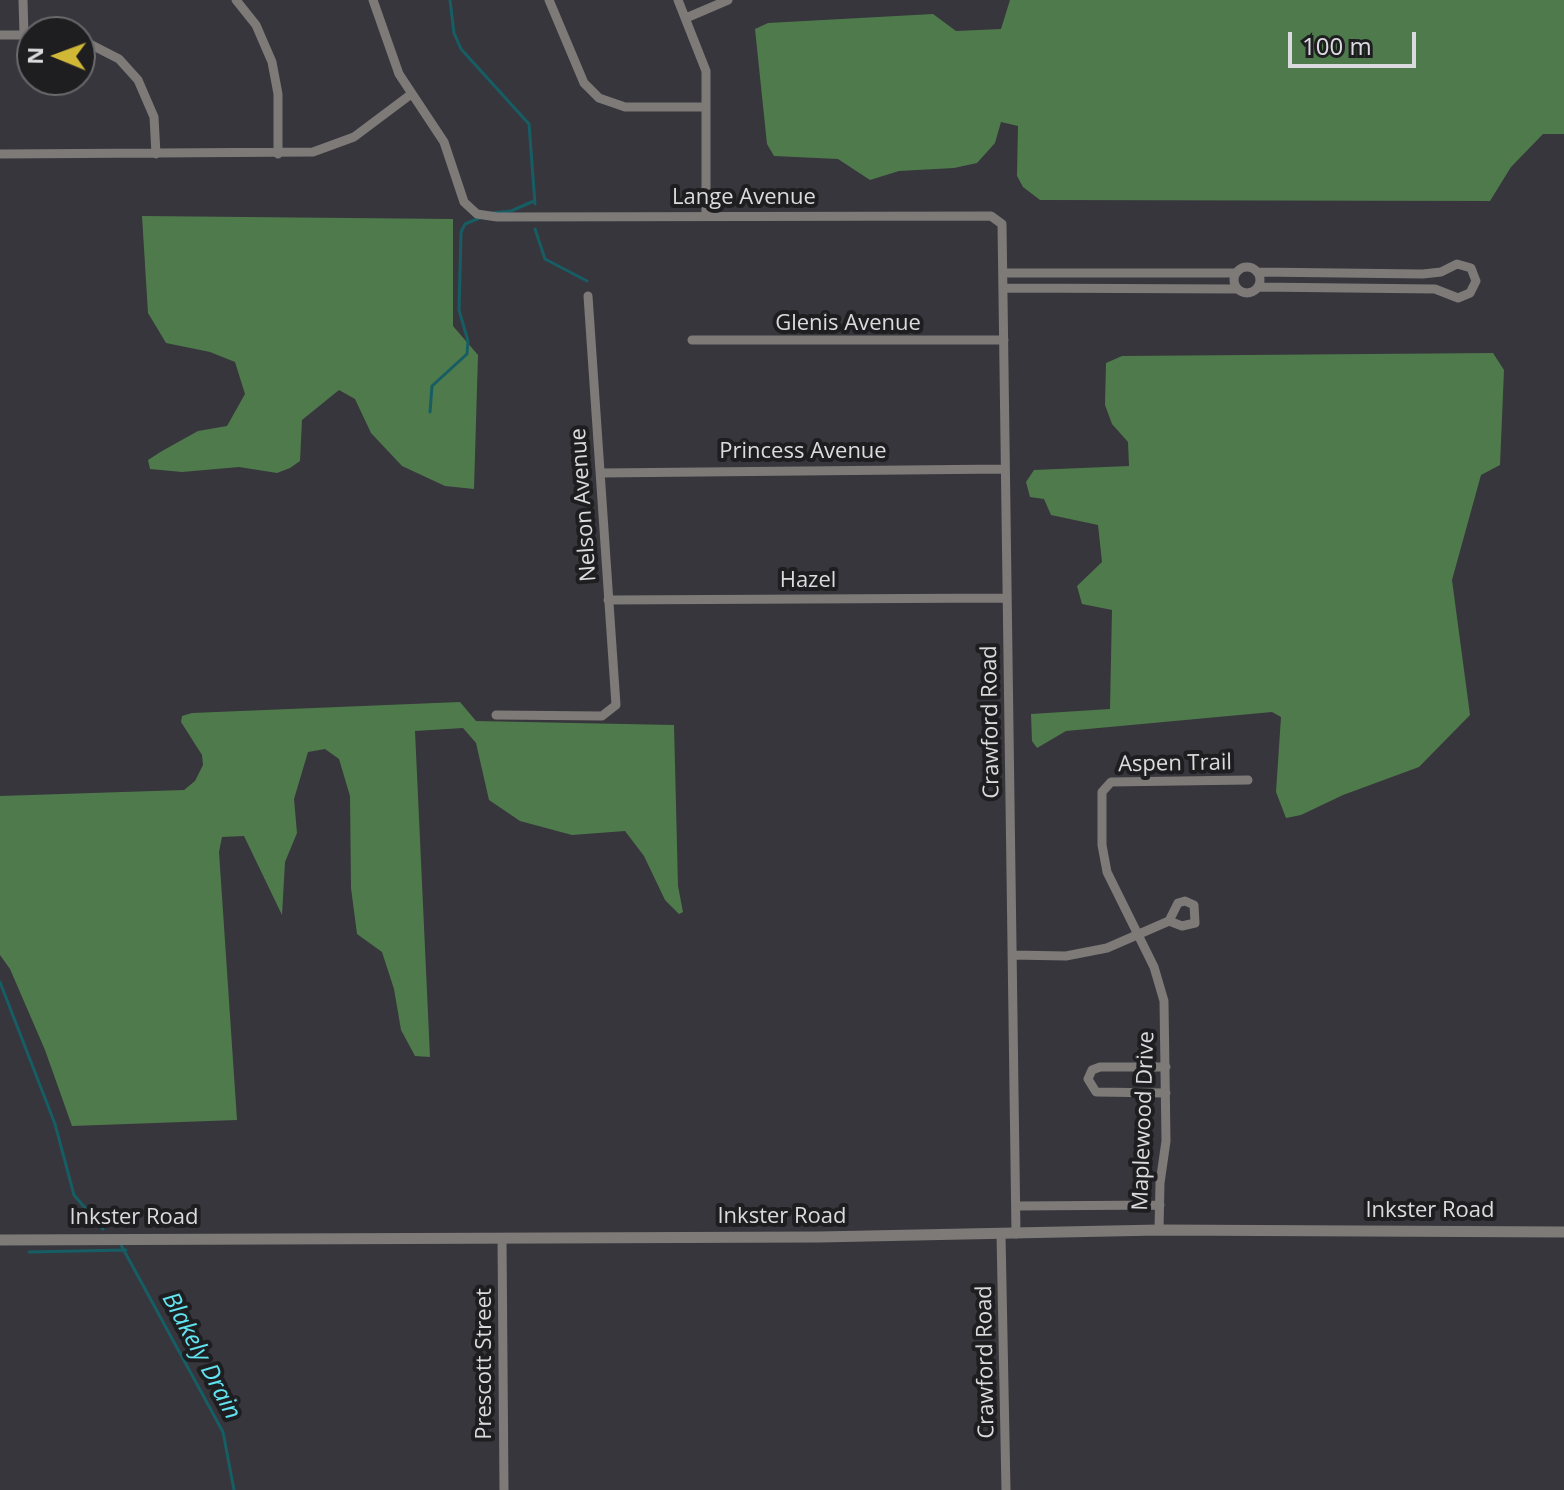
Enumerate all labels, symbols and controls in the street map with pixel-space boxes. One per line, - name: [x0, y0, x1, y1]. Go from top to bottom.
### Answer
- north arrow: [16, 16, 96, 96]
- scale bar: [1292, 16, 1420, 66]
- text: 100 m: [1302, 29, 1372, 62]
- text: N: [19, 46, 49, 65]
- street label: Lange Avenue: [672, 185, 816, 211]
- street label: Glenis Avenue: [775, 311, 921, 337]
- street label: Nelson Avenue: [565, 427, 603, 583]
- street label: Princess Avenue: [719, 439, 887, 465]
- street label: Hazel: [780, 568, 836, 594]
- street label: Crawford Road: [976, 645, 1006, 799]
- street label: Aspen Trail: [1118, 750, 1232, 778]
- street label: Maplewood Drive: [1128, 1031, 1160, 1211]
- street label: Inkster Road: [1365, 1198, 1495, 1224]
- street label: Inkster Road: [717, 1204, 847, 1230]
- street label: Inkster Road: [69, 1205, 199, 1231]
- street label: Crawford Road: [971, 1285, 1001, 1439]
- water label: Blakely Drain: [155, 1287, 247, 1425]
- street label: Prescott Street: [472, 1288, 498, 1440]

